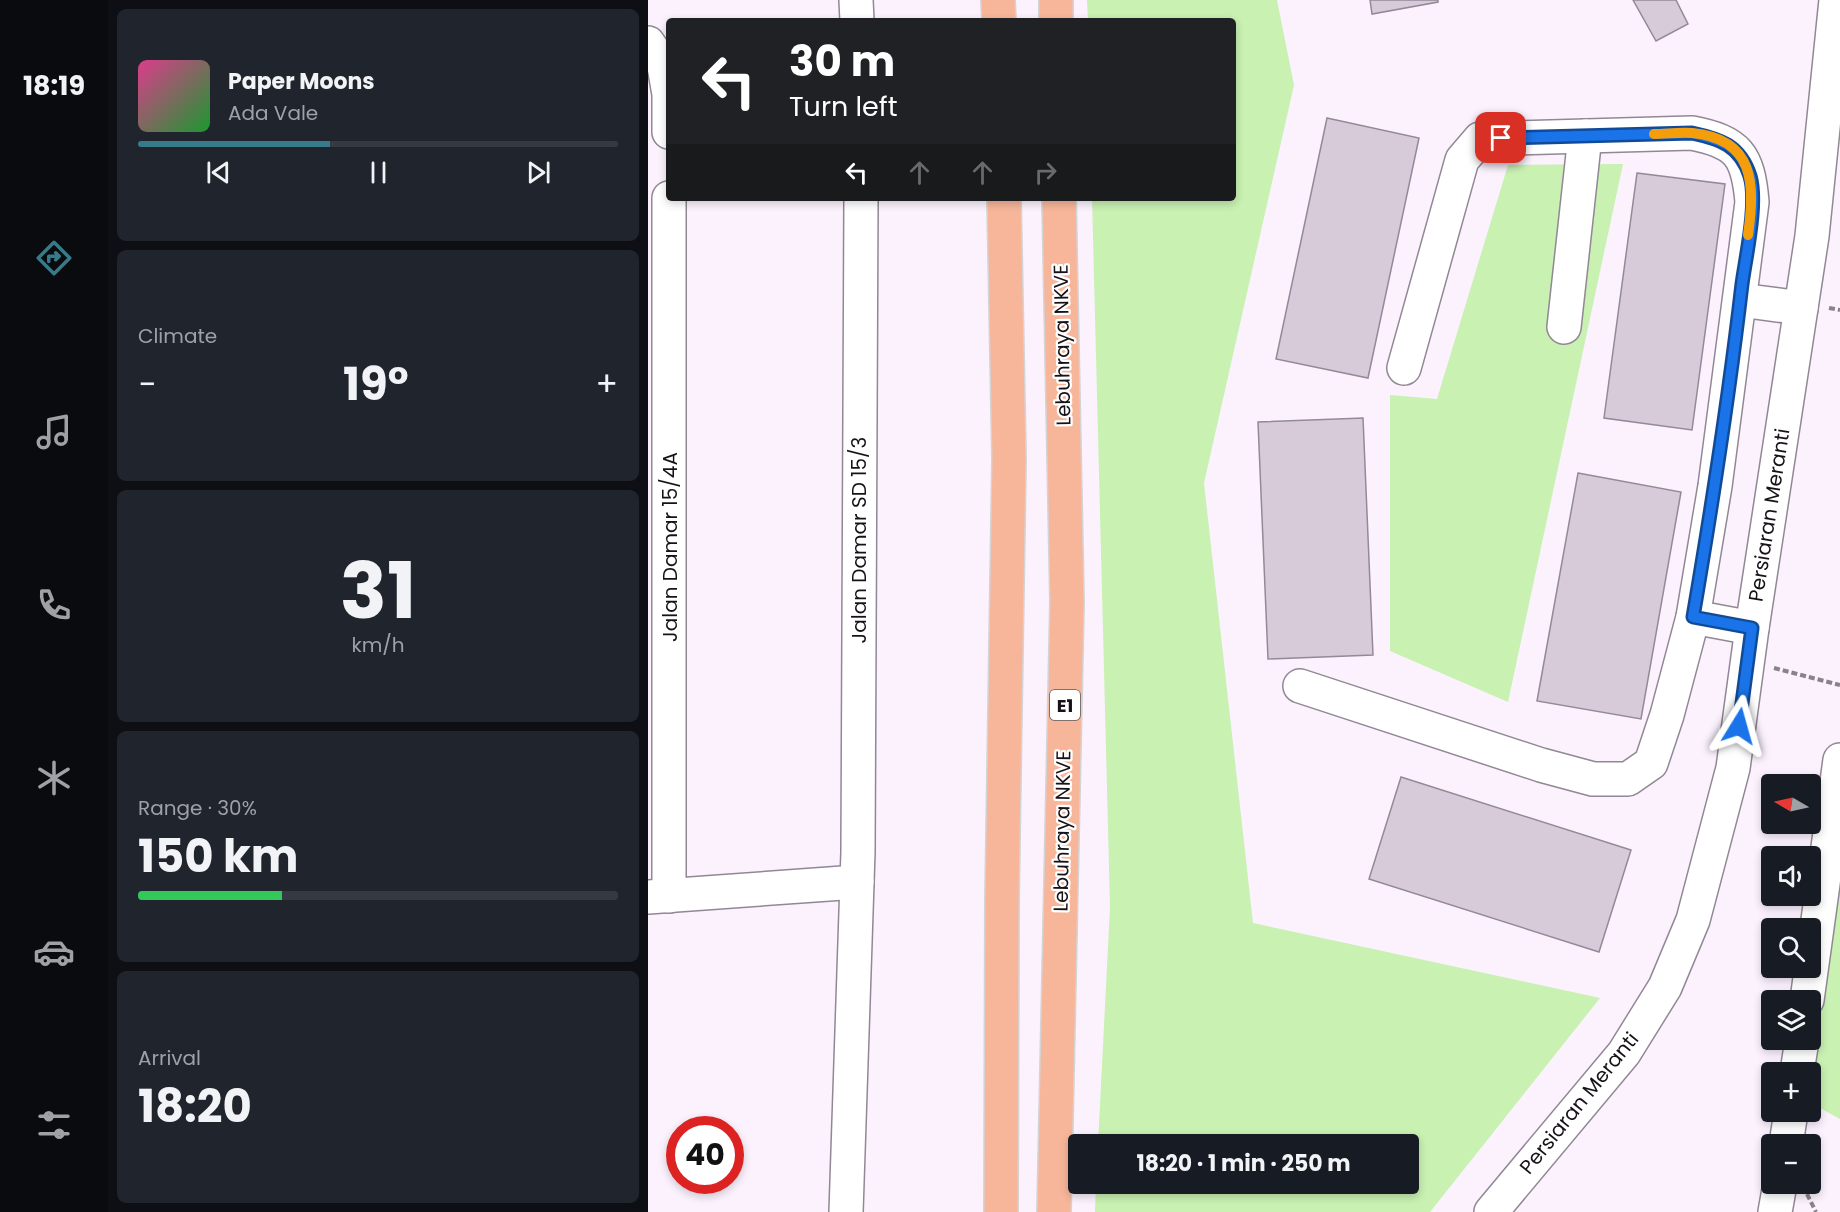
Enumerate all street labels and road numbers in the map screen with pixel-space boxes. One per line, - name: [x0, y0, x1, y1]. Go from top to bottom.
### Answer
- street label: Lebuhraya NKVE: [1047, 264, 1077, 426]
- street label: Persiaran Meranti: [1741, 426, 1797, 604]
- street label: Jalan Damar SD 15/3: [845, 437, 873, 643]
- street label: Jalan Damar 15/4A: [656, 452, 684, 642]
- road number: E1: [1050, 690, 1080, 720]
- street label: Lebuhraya NKVE: [1047, 750, 1077, 912]
- street label: Persiaran Meranti: [1513, 1026, 1645, 1180]

